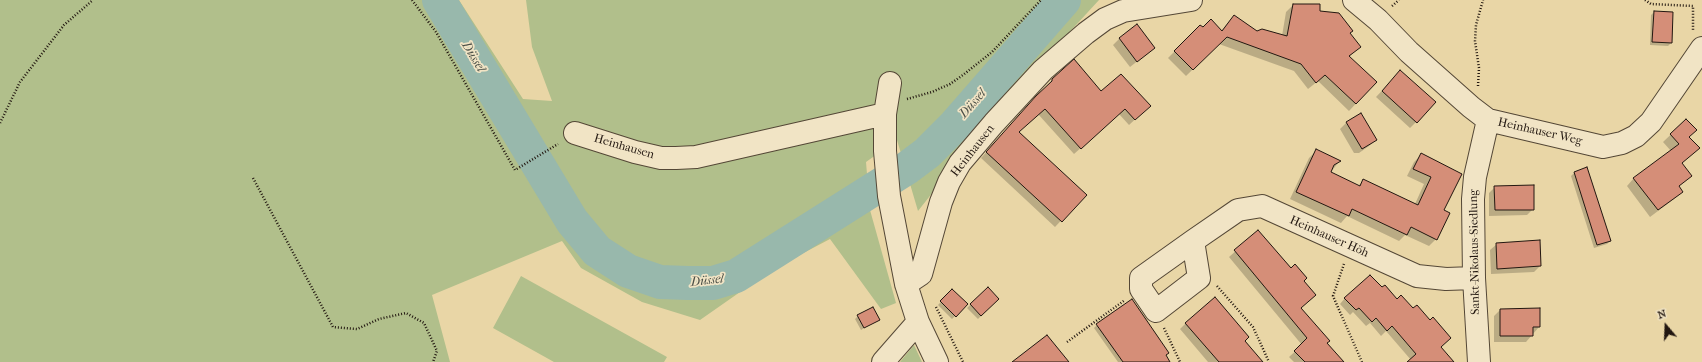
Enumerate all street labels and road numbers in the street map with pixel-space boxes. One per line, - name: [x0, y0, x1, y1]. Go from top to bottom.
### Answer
- street label: Heinhauser Weg: [1496, 115, 1584, 149]
- street label: Heinhausen: [948, 122, 998, 180]
- street label: Heinhausen: [592, 132, 656, 162]
- street label: Sankt-Nikolaus-Siedlung: [1467, 189, 1483, 315]
- street label: Heinhauser Höh: [1287, 213, 1371, 261]

